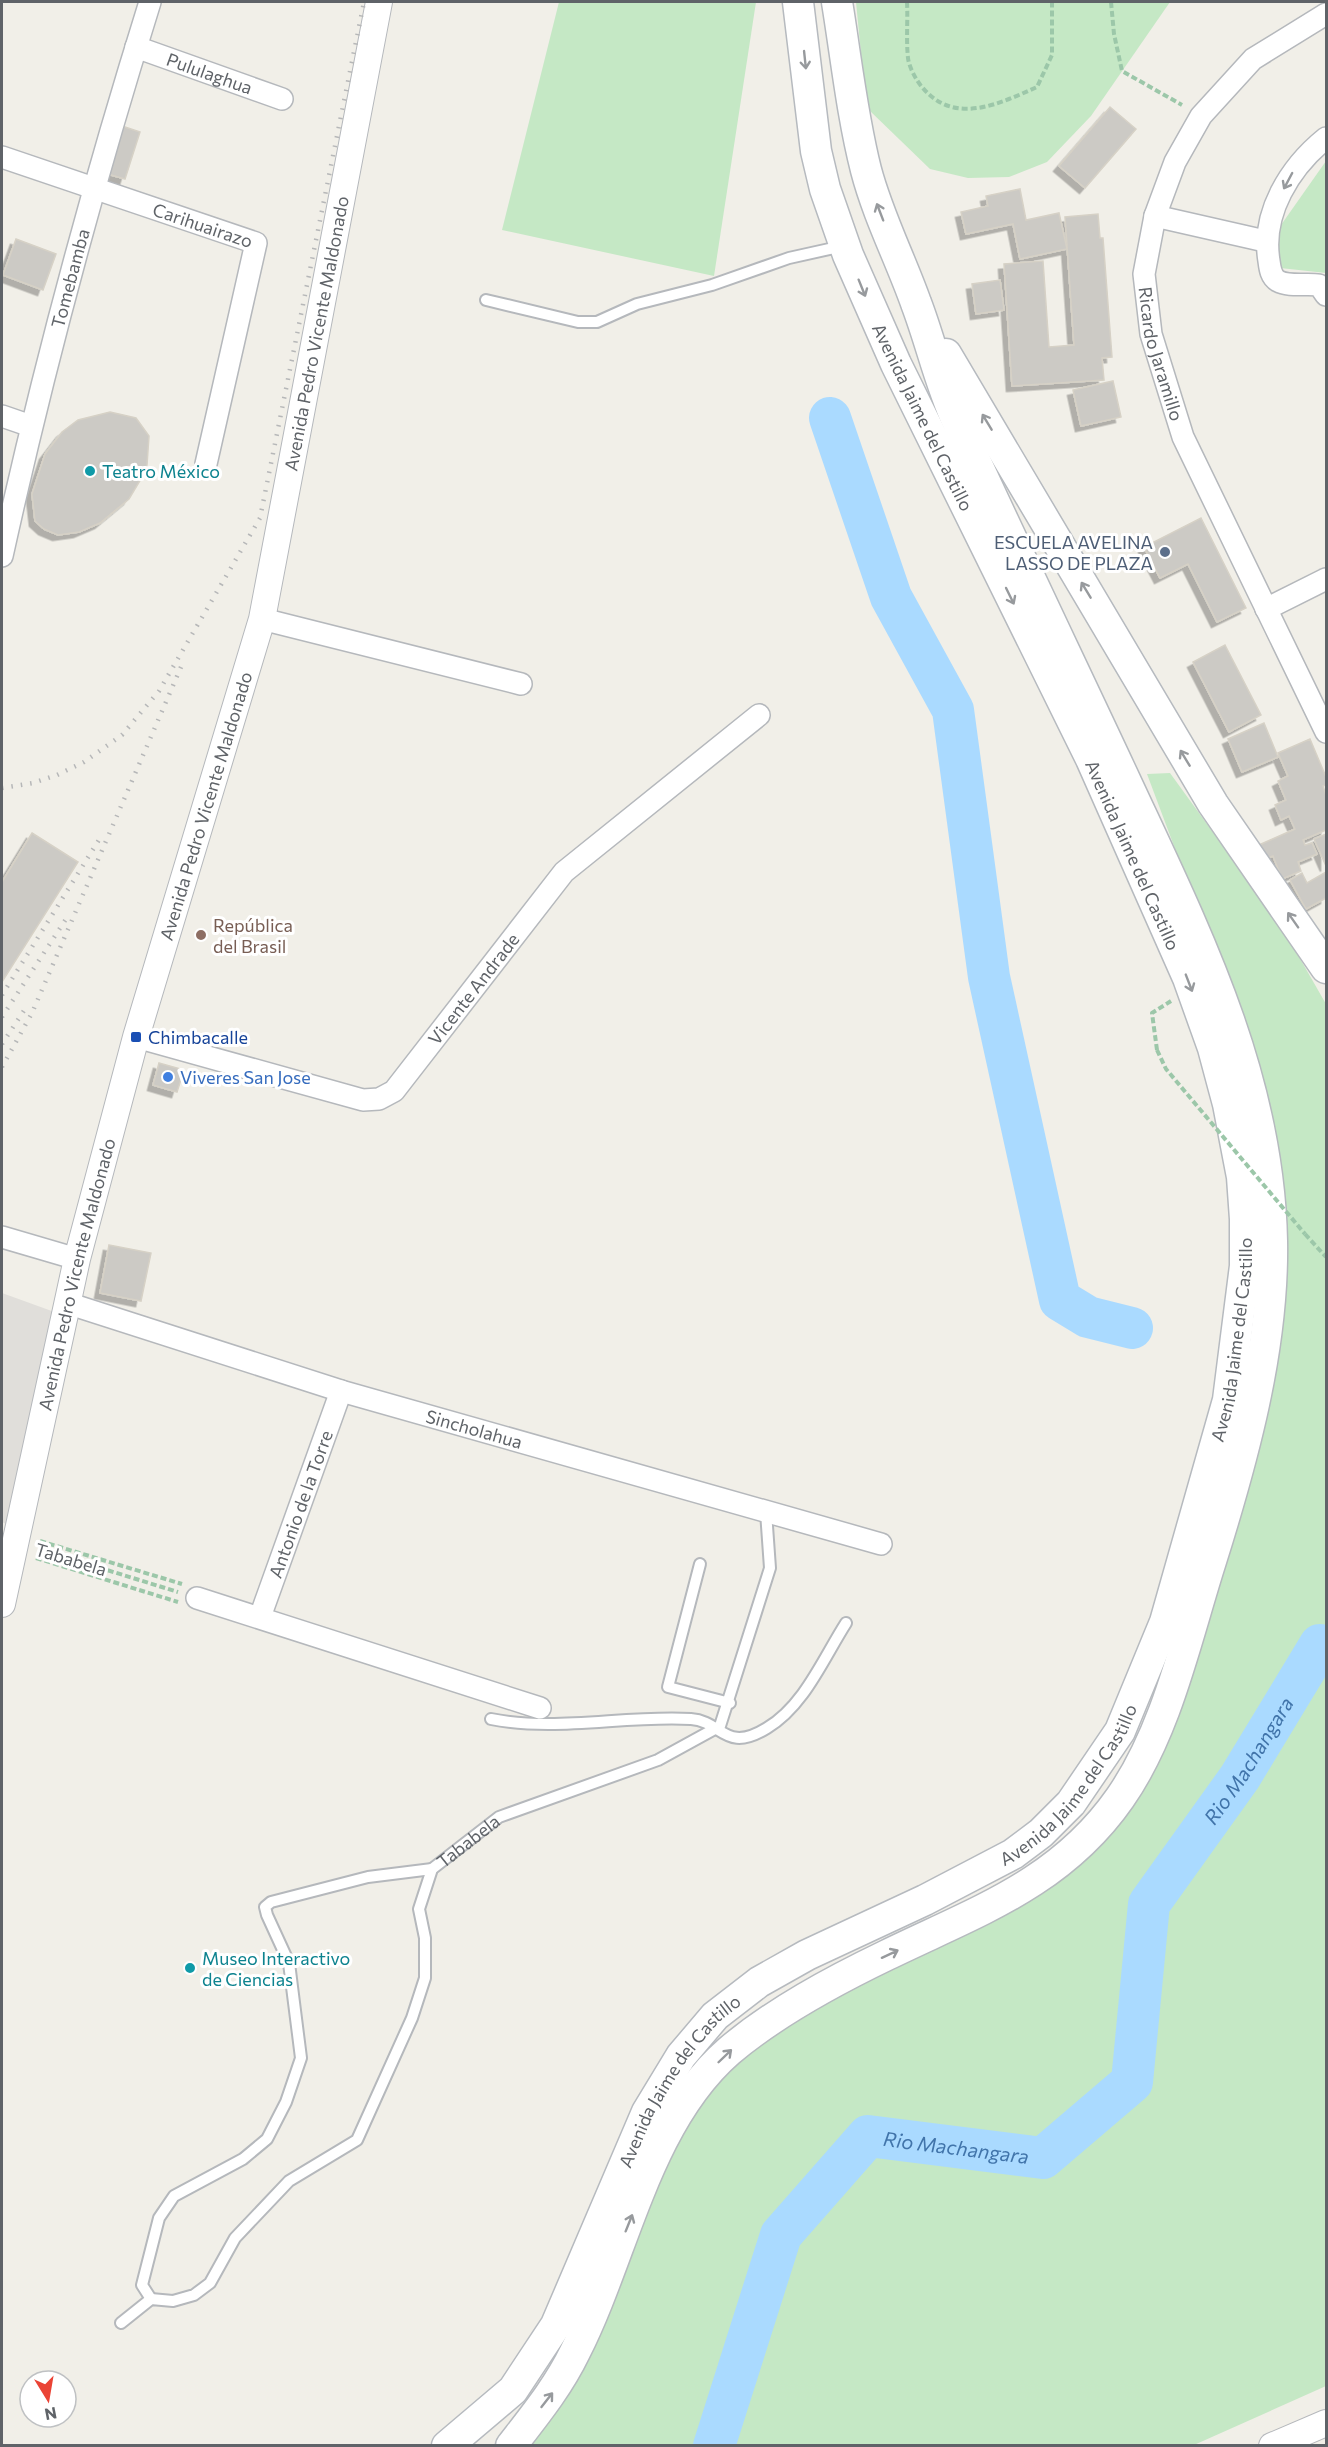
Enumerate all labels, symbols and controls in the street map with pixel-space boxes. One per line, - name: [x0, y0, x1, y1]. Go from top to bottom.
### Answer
- street label: Pululaghua: [164, 48, 255, 99]
- one-way arrow: [799, 49, 810, 69]
- one-way arrow: [1282, 171, 1293, 189]
- street label: Avenida Pedro Vicente Maldonado: [279, 194, 353, 473]
- street label: Carihuairazo: [150, 198, 256, 252]
- one-way arrow: [874, 203, 885, 222]
- street label: Tomebamba: [46, 226, 94, 330]
- one-way arrow: [857, 279, 868, 297]
- street label: Ricardo Jaramillo: [1135, 285, 1188, 423]
- street label: Avenida Jaime del Castillo: [868, 320, 978, 514]
- one-way arrow: [980, 414, 992, 431]
- place label: Teatro México: [102, 460, 220, 482]
- marker: Teatro México: [83, 464, 97, 478]
- place label: ESCUELA AVELINA LASSO DE PLAZA: [994, 531, 1153, 574]
- marker: ESCUELA AVELINA LASSO DE PLAZA: [1158, 545, 1172, 559]
- one-way arrow: [1080, 582, 1092, 599]
- one-way arrow: [1005, 587, 1017, 605]
- street label: Avenida Pedro Vicente Maldonado: [155, 669, 256, 943]
- one-way arrow: [1179, 750, 1191, 767]
- street label: Avenida Jaime del Castillo: [1081, 756, 1185, 954]
- one-way arrow: [1287, 913, 1299, 929]
- place label: República del Brasil: [213, 914, 293, 957]
- marker: República del Brasil: [194, 928, 208, 942]
- street label: Vicente Andrade: [423, 929, 524, 1049]
- one-way arrow: [1184, 973, 1195, 992]
- place label: Chimbacalle: [148, 1026, 248, 1048]
- marker: Chimbacalle: [129, 1030, 143, 1044]
- place label: Viveres San Jose: [180, 1066, 311, 1088]
- marker: Viveres San Jose: [161, 1070, 175, 1084]
- street label: Avenida Pedro Vicente Maldonado: [33, 1136, 120, 1413]
- street label: Avenida Jaime del Castillo: [1206, 1237, 1256, 1444]
- street label: Sincholahua: [423, 1405, 525, 1453]
- street label: Antonio de la Torre: [264, 1427, 337, 1581]
- street label: Tababela: [33, 1538, 109, 1580]
- water label: Rio Machangara: [1198, 1692, 1298, 1829]
- street label: Avenida Jaime del Castillo: [996, 1701, 1141, 1870]
- street label: Tababela: [432, 1810, 504, 1872]
- place label: Museo Interactivo de Ciencias: [202, 1947, 350, 1990]
- one-way arrow: [881, 1947, 899, 1959]
- marker: Museo Interactivo de Ciencias: [183, 1961, 197, 1975]
- street label: Avenida Jaime del Castillo: [614, 1990, 745, 2171]
- one-way arrow: [717, 2049, 732, 2063]
- water label: Rio Machangara: [882, 2126, 1030, 2168]
- one-way arrow: [624, 2214, 635, 2233]
- north arrow: [18, 2369, 78, 2429]
- one-way arrow: [540, 2392, 553, 2408]
- text: N: [43, 2404, 59, 2425]

